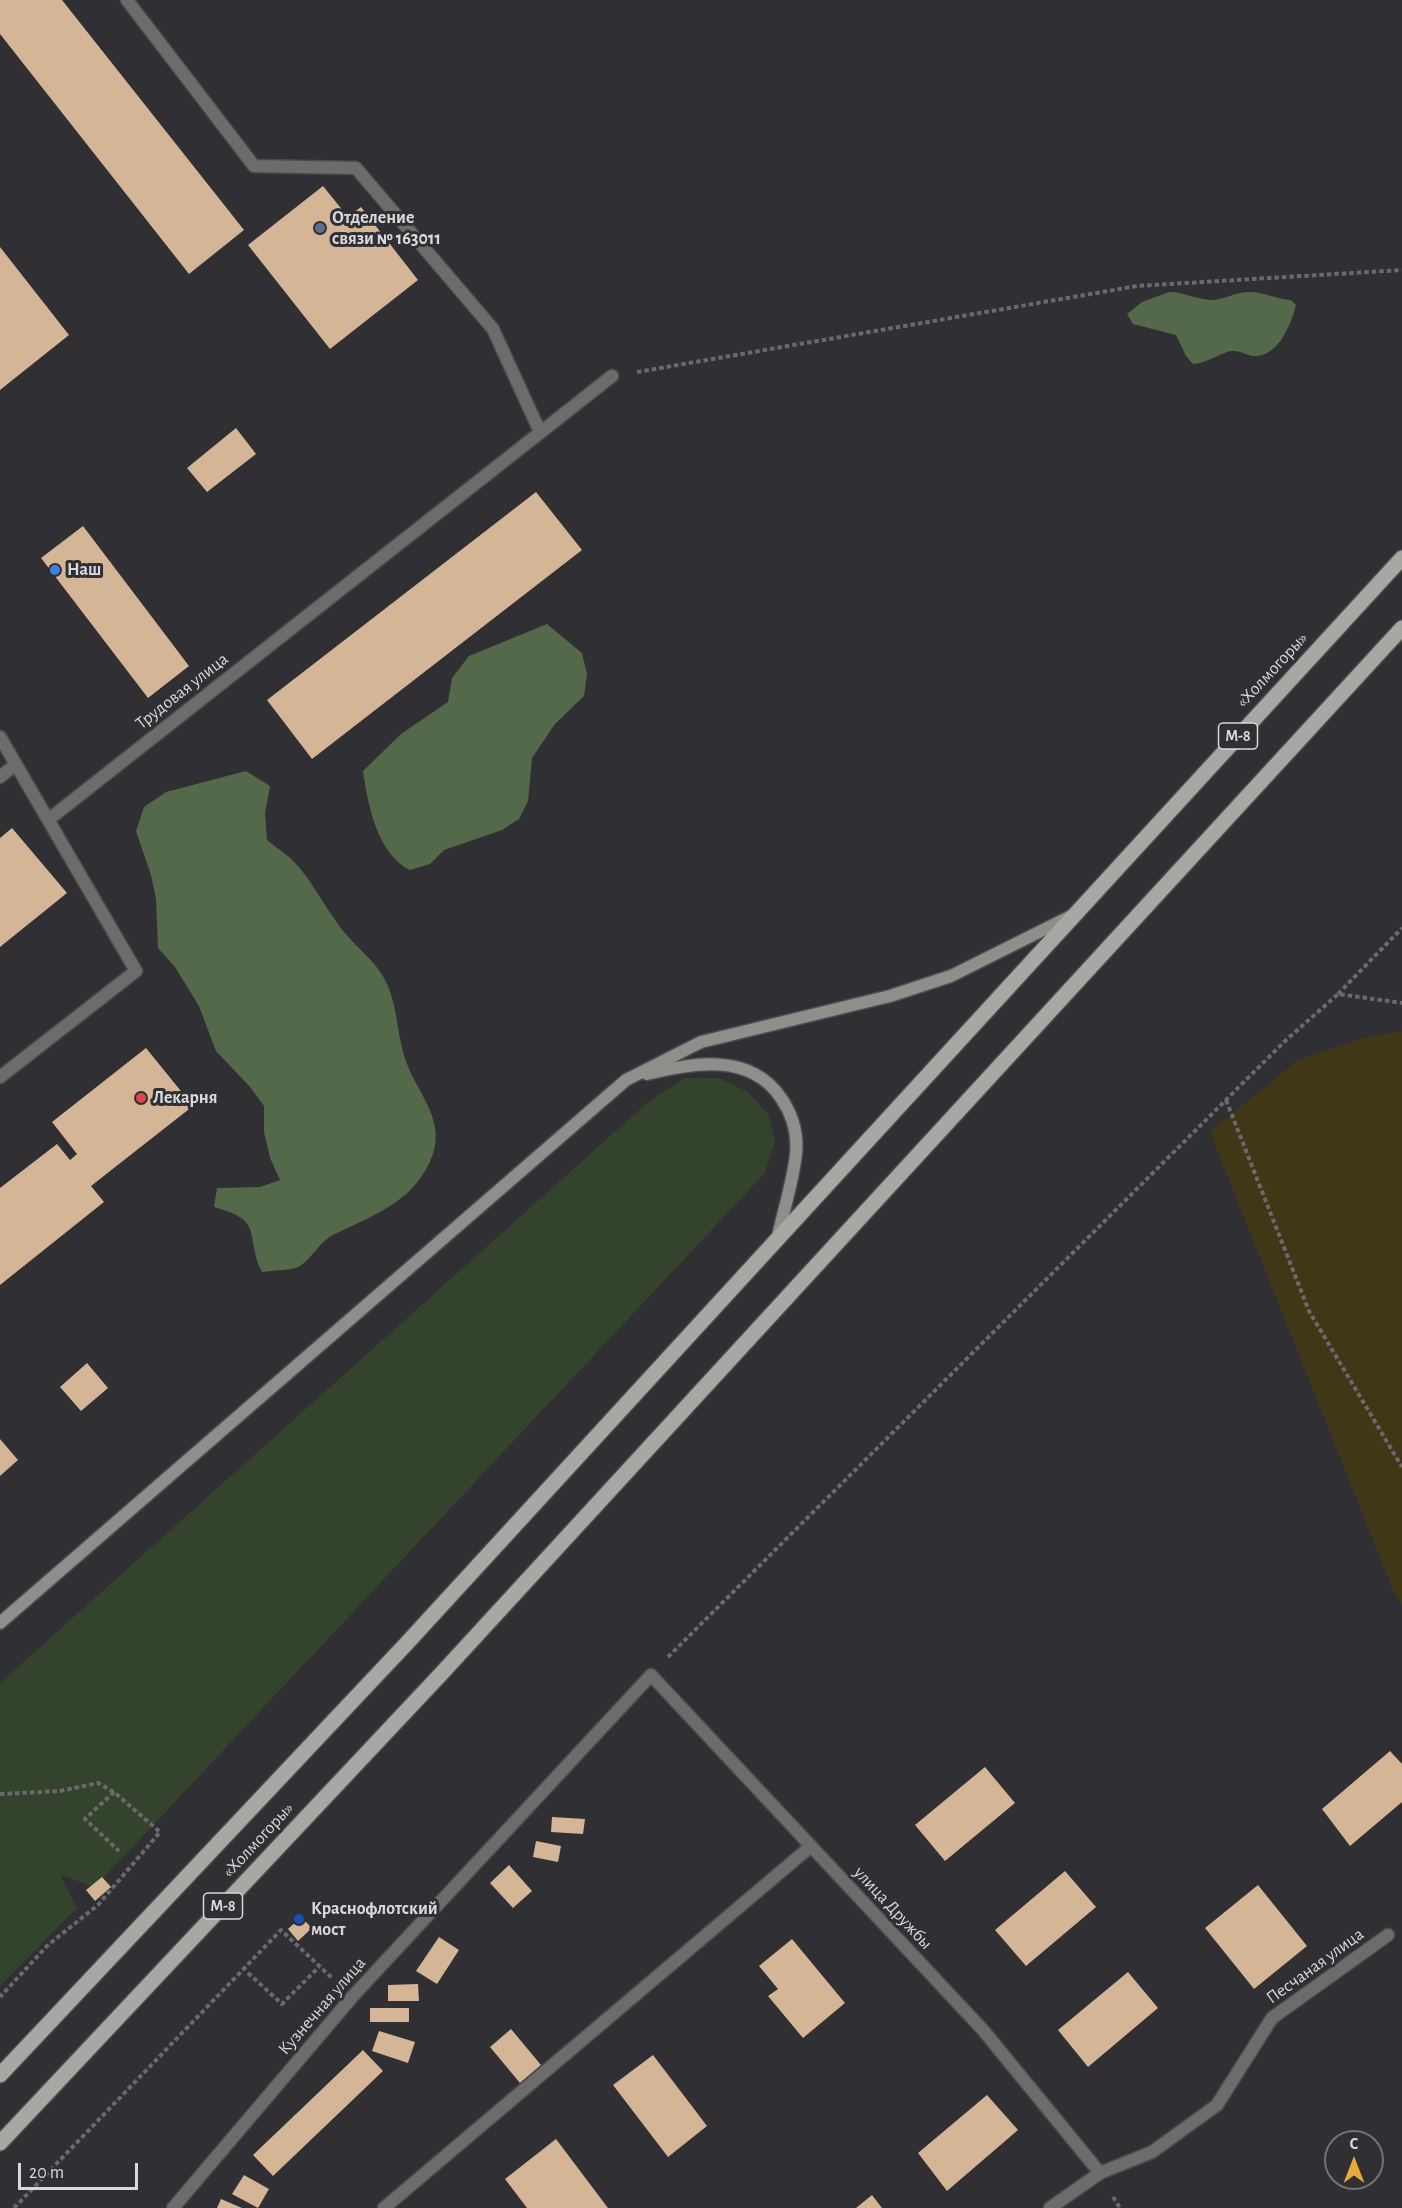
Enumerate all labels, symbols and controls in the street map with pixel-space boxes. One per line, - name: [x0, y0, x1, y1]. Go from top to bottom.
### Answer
- place label: Отделение связи № 163011: [332, 207, 441, 250]
- marker: Отделение связи № 163011: [313, 221, 327, 235]
- place label: Наш: [67, 559, 101, 581]
- marker: Наш: [48, 563, 62, 577]
- street label: «Холмогоры»: [1232, 628, 1312, 712]
- street label: Трудовая улица: [131, 648, 233, 734]
- road number: М-8: [1218, 723, 1258, 749]
- place label: Лекарня: [153, 1087, 217, 1109]
- marker: Лекарня: [134, 1091, 148, 1105]
- street label: «Холмогоры»: [218, 1798, 298, 1882]
- street label: улица Дружбы: [849, 1862, 937, 1954]
- road number: М-8: [204, 1893, 242, 1919]
- place label: Краснофлотский мост: [311, 1898, 438, 1940]
- marker: Краснофлотский мост: [292, 1912, 306, 1926]
- street label: Песчаная улица: [1262, 1923, 1368, 2009]
- street label: Кузнечная улица: [274, 1953, 370, 2059]
- north arrow: [1324, 2130, 1384, 2190]
- text: С: [1350, 2136, 1358, 2152]
- scale bar: [21, 2151, 141, 2189]
- text: 20 m: [29, 2164, 64, 2182]

